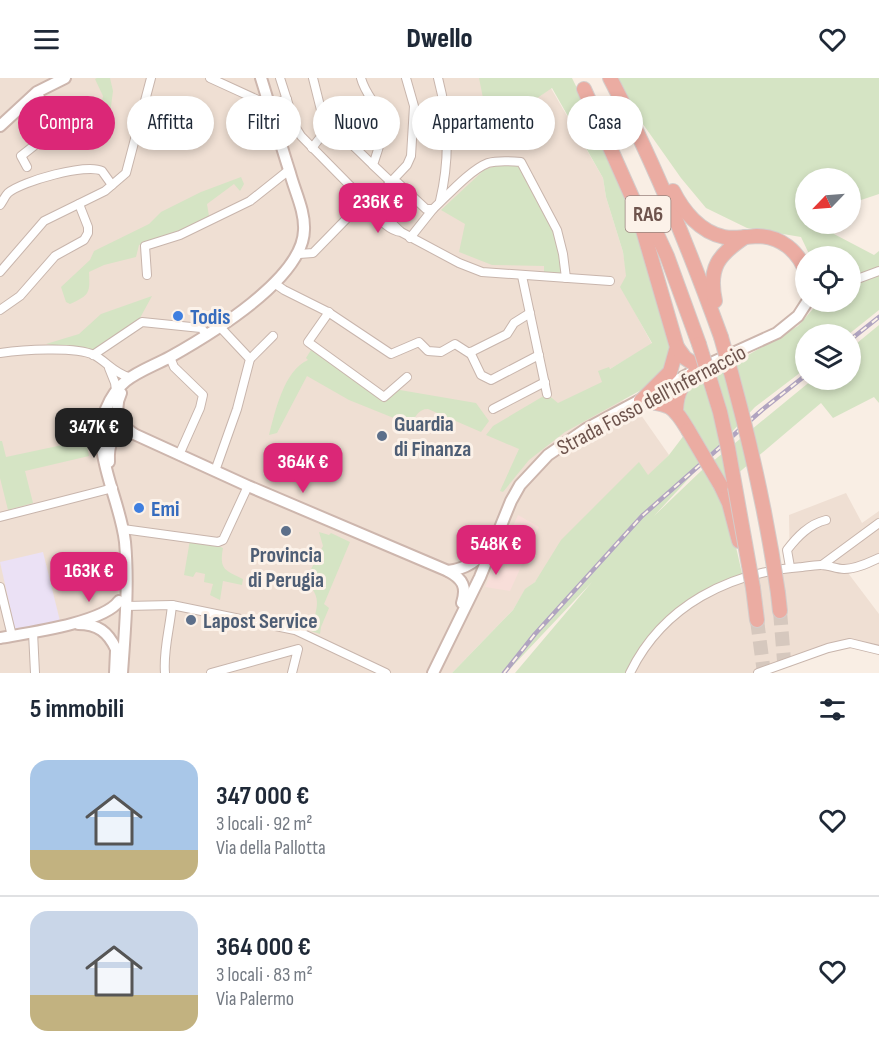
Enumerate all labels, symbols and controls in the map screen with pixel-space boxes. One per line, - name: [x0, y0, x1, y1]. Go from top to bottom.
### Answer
- icon: menu: [30, 23, 63, 56]
- text: Dwello: [406, 23, 473, 55]
- icon: heart: [816, 23, 849, 56]
- chip: Compra: [18, 96, 115, 150]
- chip: Affitta: [127, 96, 214, 150]
- chip: Filtri: [226, 96, 301, 150]
- chip: Nuovo: [313, 96, 400, 150]
- chip: Appartamento: [412, 96, 555, 150]
- chip: Casa: [567, 96, 643, 150]
- north arrow: [795, 168, 861, 234]
- map controls: [795, 168, 861, 390]
- pin: 236K €: [329, 183, 427, 234]
- text: 236K €: [353, 190, 403, 214]
- road number: RA6: [626, 196, 670, 232]
- button: locate: [795, 246, 861, 312]
- place label: Todis: [190, 304, 230, 331]
- marker: Todis: [171, 309, 185, 323]
- button: layers: [795, 324, 861, 390]
- street label: Strada Fosso dell'Infernaccio: [553, 339, 751, 462]
- pin: 347K €: [45, 408, 143, 459]
- place label: Guardia di Finanza: [394, 411, 471, 463]
- text: 347K €: [69, 415, 119, 439]
- marker: Guardia di Finanza: [375, 429, 389, 443]
- pin: 364K €: [254, 443, 352, 494]
- text: 364K €: [277, 450, 329, 474]
- place label: Emi: [151, 496, 180, 523]
- marker: Emi: [132, 501, 146, 515]
- marker: Provincia di Perugia: [279, 524, 293, 538]
- pin: 548K €: [447, 525, 545, 576]
- text: 548K €: [471, 532, 521, 556]
- place label: Provincia di Perugia: [248, 542, 324, 594]
- pin: 163K €: [40, 552, 138, 603]
- text: 163K €: [64, 559, 114, 583]
- place label: Lapost Service: [203, 608, 318, 635]
- marker: Lapost Service: [184, 613, 198, 627]
- icon: filters: [816, 693, 849, 726]
- text: 5 immobili: [30, 694, 124, 725]
- text: 347 000 €: [216, 781, 309, 812]
- icon: home: [78, 784, 150, 856]
- icon: heart: [816, 804, 849, 837]
- text: 3 locali · 92 m²: [216, 812, 313, 836]
- text: Via della Pallotta: [216, 836, 326, 860]
- text: 364 000 €: [216, 932, 311, 963]
- icon: home: [78, 935, 150, 1007]
- icon: heart: [816, 955, 849, 988]
- text: 3 locali · 83 m²: [216, 963, 313, 987]
- text: Via Palermo: [216, 987, 294, 1011]

